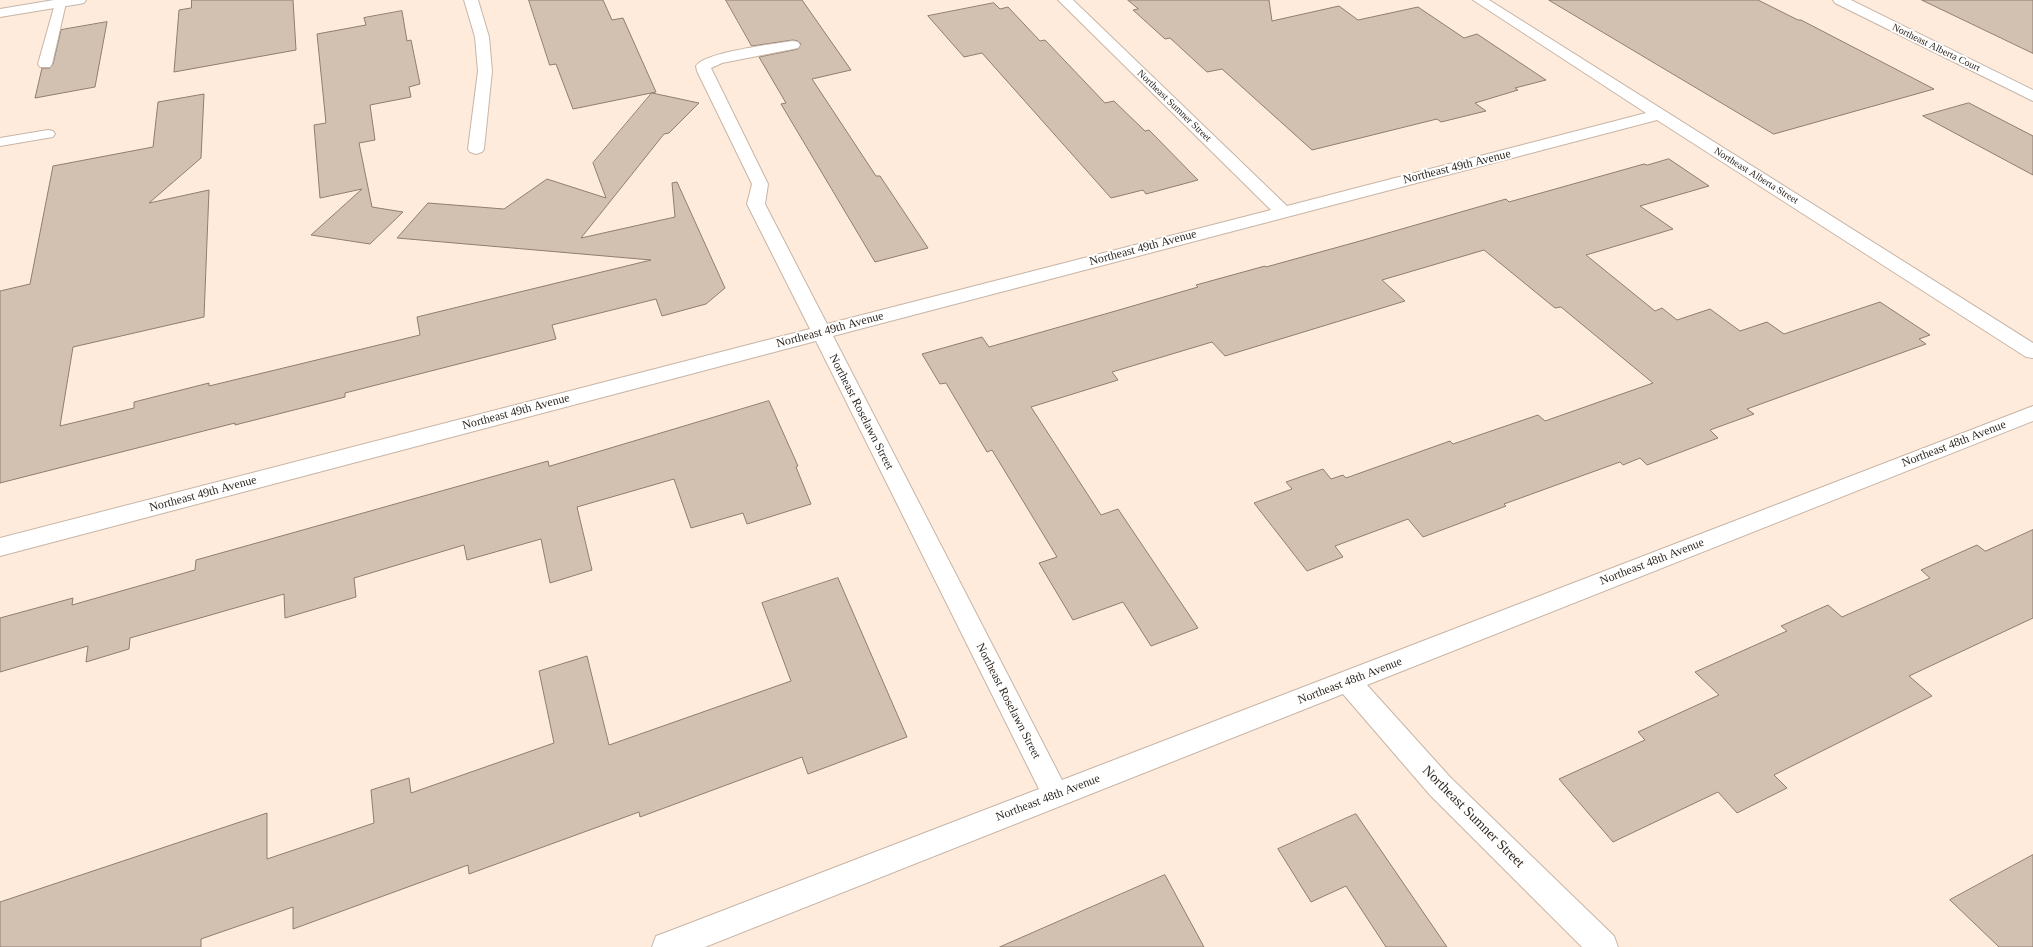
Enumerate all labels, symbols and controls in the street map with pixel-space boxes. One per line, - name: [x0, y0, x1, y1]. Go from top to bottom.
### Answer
- street label: Northeast Alberta Court: [1890, 21, 1982, 75]
- street label: Northeast Sumner Street: [1134, 68, 1214, 144]
- street label: Northeast Alberta Street: [1712, 145, 1800, 207]
- street label: Northeast 49th Avenue: [1402, 147, 1512, 187]
- street label: Northeast 49th Avenue: [1088, 227, 1198, 269]
- street label: Northeast 49th Avenue: [775, 309, 885, 351]
- street label: Northeast Roselawn Street: [826, 352, 896, 472]
- street label: Northeast 49th Avenue: [461, 391, 571, 433]
- street label: Northeast 48th Avenue: [1900, 417, 2008, 471]
- street label: Northeast 49th Avenue: [148, 473, 258, 515]
- street label: Northeast 48th Avenue: [1598, 535, 1706, 589]
- street label: Northeast Roselawn Street: [973, 641, 1043, 761]
- street label: Northeast 48th Avenue: [1296, 654, 1404, 708]
- street label: Northeast Sumner Street: [1418, 762, 1528, 872]
- street label: Northeast 48th Avenue: [994, 771, 1102, 825]

